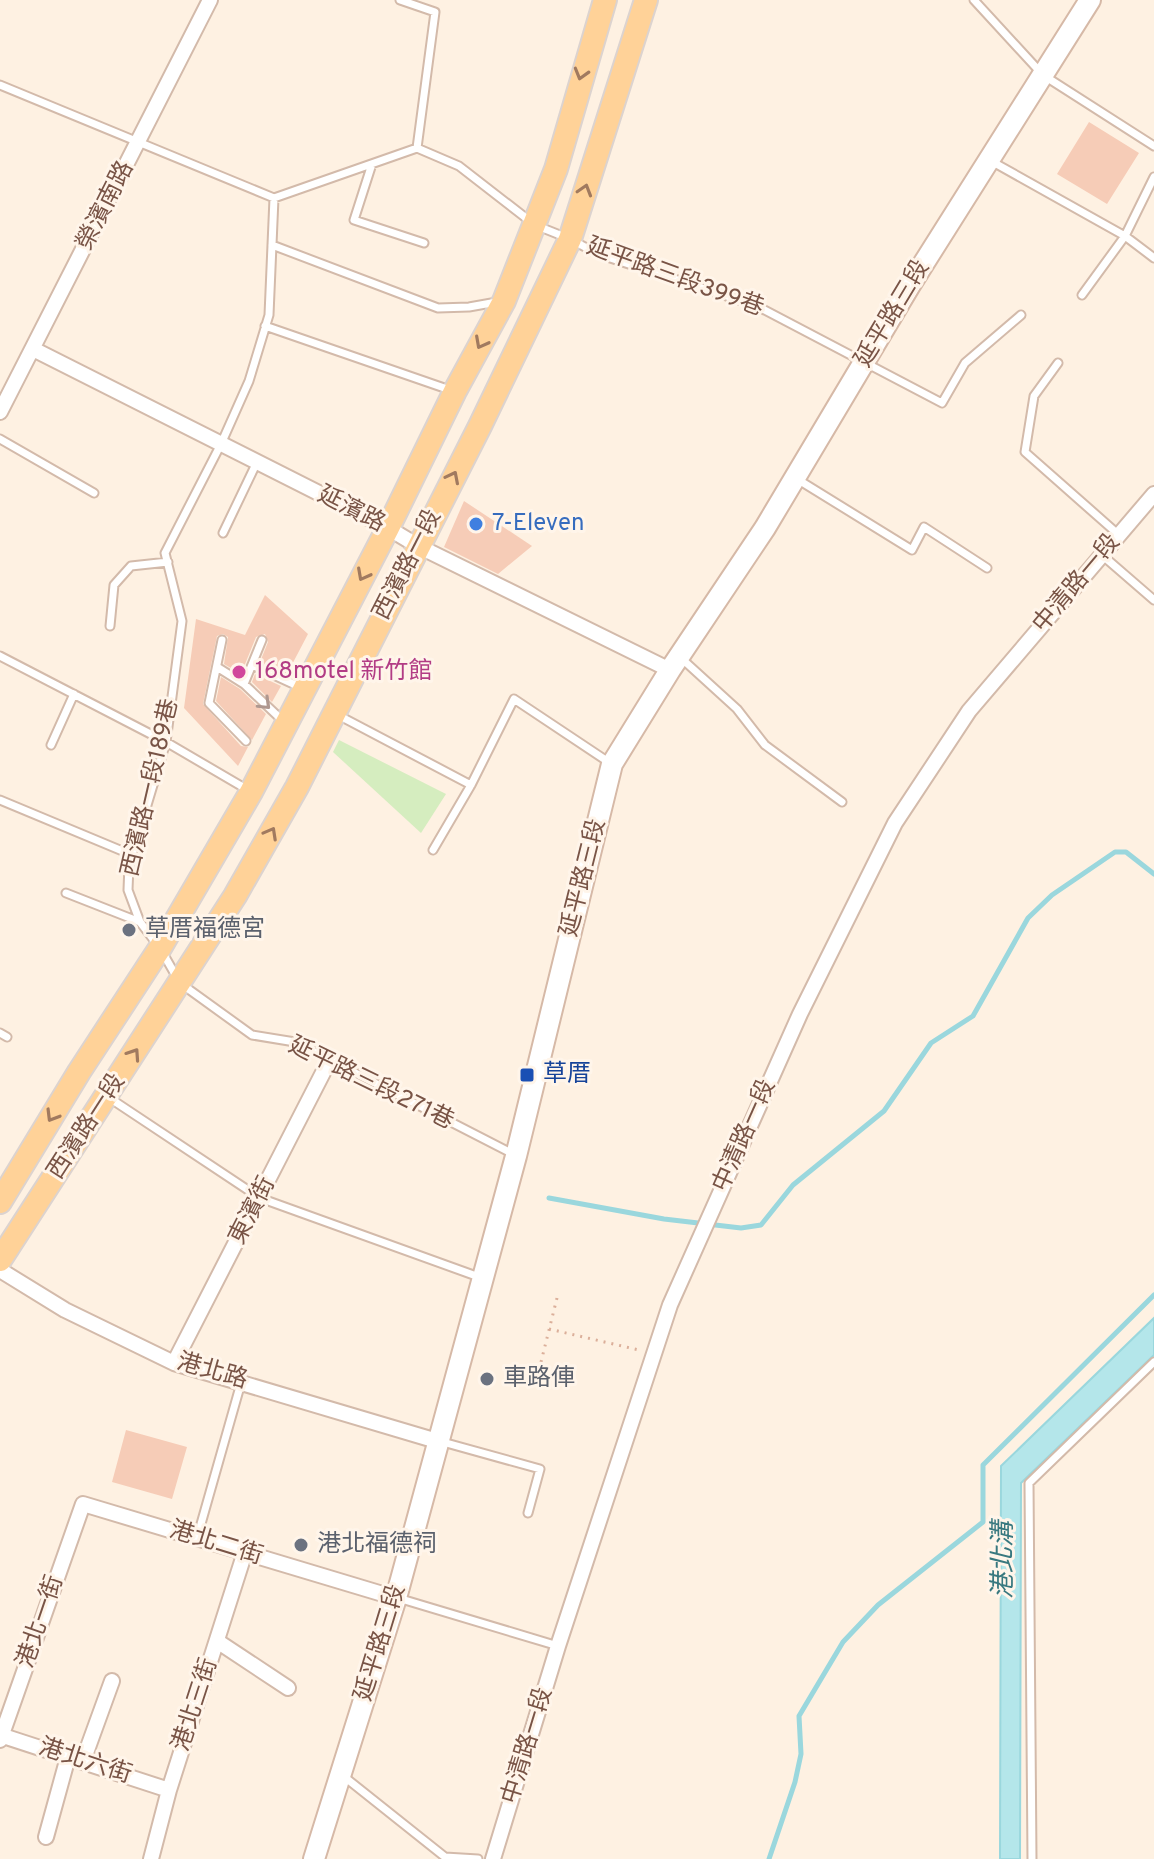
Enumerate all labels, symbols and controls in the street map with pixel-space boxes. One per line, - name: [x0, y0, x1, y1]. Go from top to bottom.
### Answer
- one-way arrow: [574, 67, 590, 81]
- street label: 榮濱南路: [71, 156, 141, 256]
- one-way arrow: [576, 184, 592, 197]
- street label: 延平路三段399巷: [582, 232, 768, 324]
- street label: 延平路三段: [849, 255, 937, 373]
- one-way arrow: [475, 335, 491, 349]
- one-way arrow: [444, 470, 459, 485]
- street label: 延濱路: [312, 480, 390, 540]
- street label: 西濱路一段: [367, 505, 449, 625]
- place label: 7-Eleven: [492, 509, 585, 539]
- marker: 7-Eleven: [467, 515, 485, 533]
- street label: 中清路一段: [1027, 528, 1127, 640]
- one-way arrow: [358, 567, 373, 582]
- place label: 168motel 新竹館: [255, 657, 432, 687]
- marker: 168motel 新竹館: [230, 663, 248, 681]
- one-way arrow: [256, 695, 270, 709]
- street label: 西濱路一段189巷: [116, 696, 186, 880]
- street label: 延平路三段: [555, 816, 613, 940]
- one-way arrow: [261, 827, 277, 841]
- place label: 草厝福德宮: [145, 915, 265, 945]
- marker: 草厝福德宮: [120, 921, 138, 939]
- street label: 延平路三段271巷: [283, 1031, 459, 1137]
- one-way arrow: [124, 1048, 139, 1062]
- place label: 草厝: [543, 1060, 591, 1090]
- marker: 草厝: [518, 1066, 536, 1084]
- street label: 西濱路一段: [42, 1069, 132, 1185]
- street label: 中清路一段: [707, 1075, 783, 1197]
- one-way arrow: [47, 1107, 62, 1122]
- street label: 東濱街: [223, 1172, 283, 1250]
- street label: 港北路: [173, 1348, 251, 1396]
- place label: 車路俥: [503, 1364, 575, 1394]
- marker: 車路俥: [478, 1370, 496, 1388]
- street label: 港北二街: [166, 1516, 266, 1572]
- water label: 港北溝: [988, 1517, 1021, 1599]
- place label: 港北福德祠: [317, 1530, 437, 1560]
- marker: 港北福德祠: [292, 1536, 310, 1554]
- street label: 港北一街: [11, 1572, 71, 1672]
- street label: 延平路三段: [349, 1581, 413, 1705]
- street label: 港北三街: [167, 1655, 225, 1755]
- street label: 中清路一段: [496, 1684, 560, 1808]
- street label: 港北六街: [35, 1733, 135, 1791]

